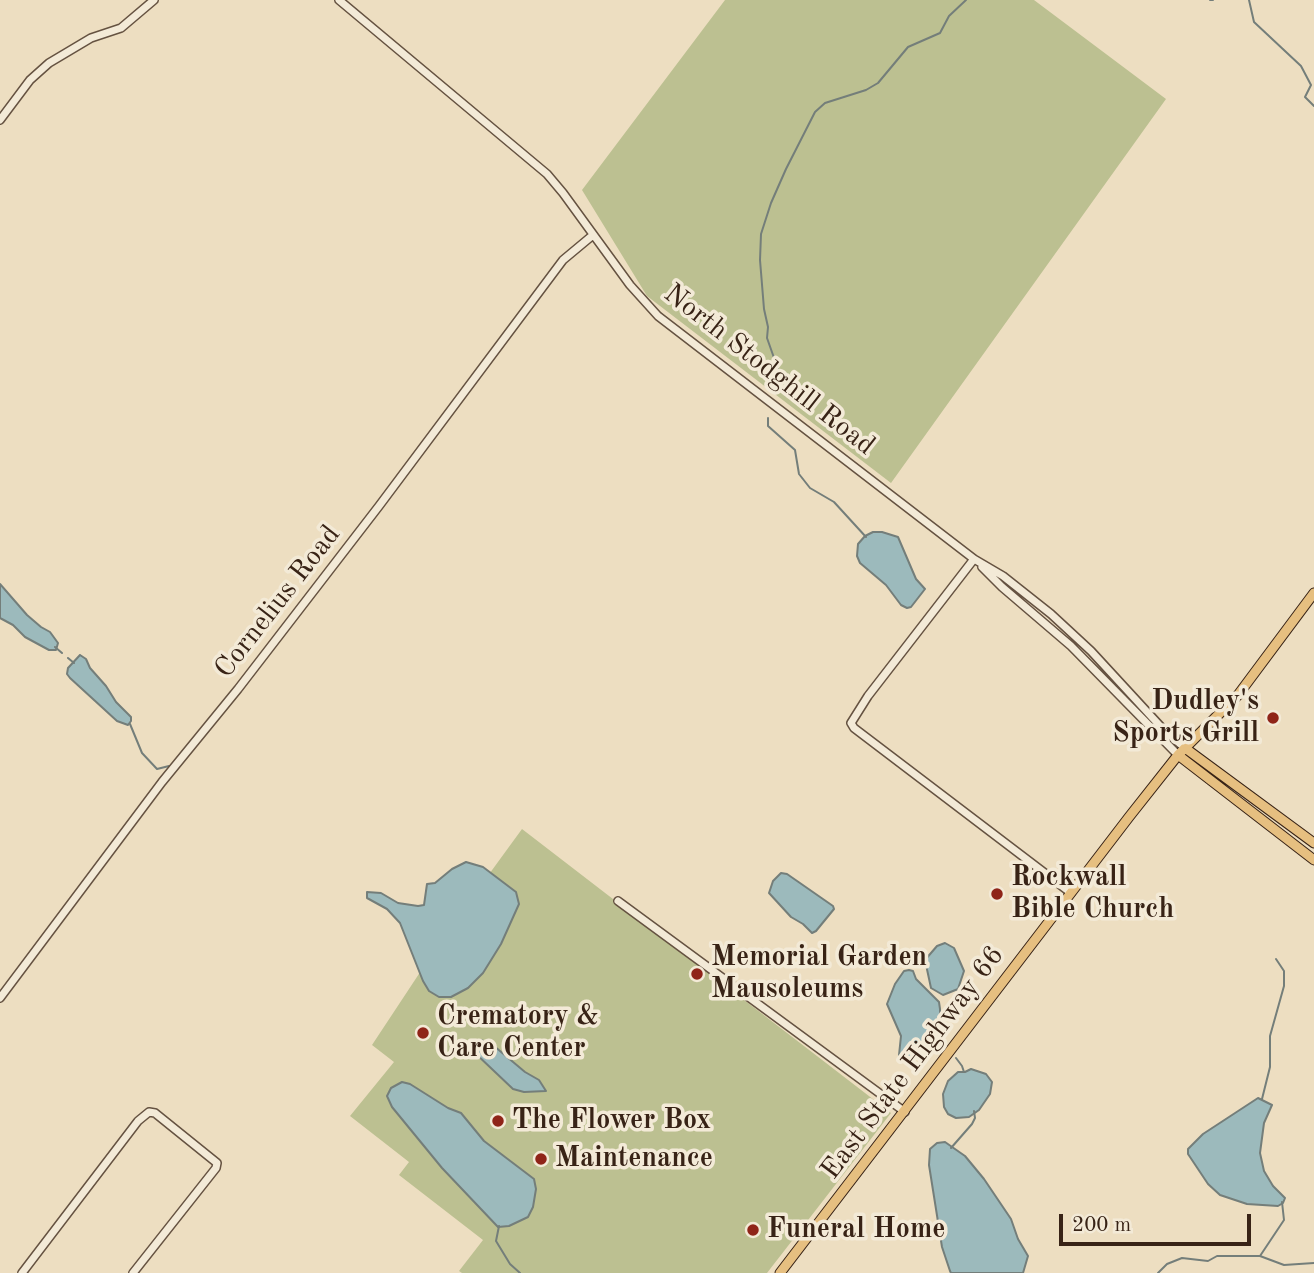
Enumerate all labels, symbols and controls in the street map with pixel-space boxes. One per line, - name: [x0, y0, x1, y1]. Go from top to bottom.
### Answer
- street label: North Stodghill Road: [657, 277, 881, 463]
- street label: Cornelius Road: [208, 519, 348, 685]
- place label: Dudley's Sports Grill: [1112, 685, 1259, 751]
- marker: Dudley's Sports Grill: [1265, 710, 1281, 726]
- place label: Rockwall Bible Church: [1011, 861, 1174, 927]
- marker: Rockwall Bible Church: [989, 886, 1005, 902]
- street label: East State Highway 66: [814, 940, 1012, 1186]
- place label: Memorial Garden Mausoleums: [711, 941, 927, 1007]
- marker: Memorial Garden Mausoleums: [689, 966, 705, 982]
- place label: Crematory & Care Center: [437, 1000, 598, 1066]
- marker: Crematory & Care Center: [415, 1025, 431, 1041]
- place label: The Flower Box: [512, 1104, 711, 1138]
- marker: The Flower Box: [490, 1113, 506, 1129]
- place label: Maintenance: [555, 1142, 713, 1176]
- marker: Maintenance: [533, 1151, 549, 1167]
- scale bar: [1062, 1200, 1254, 1244]
- place label: Funeral Home: [767, 1213, 946, 1247]
- text: 200 m: [1072, 1215, 1131, 1236]
- marker: Funeral Home: [745, 1222, 761, 1238]

